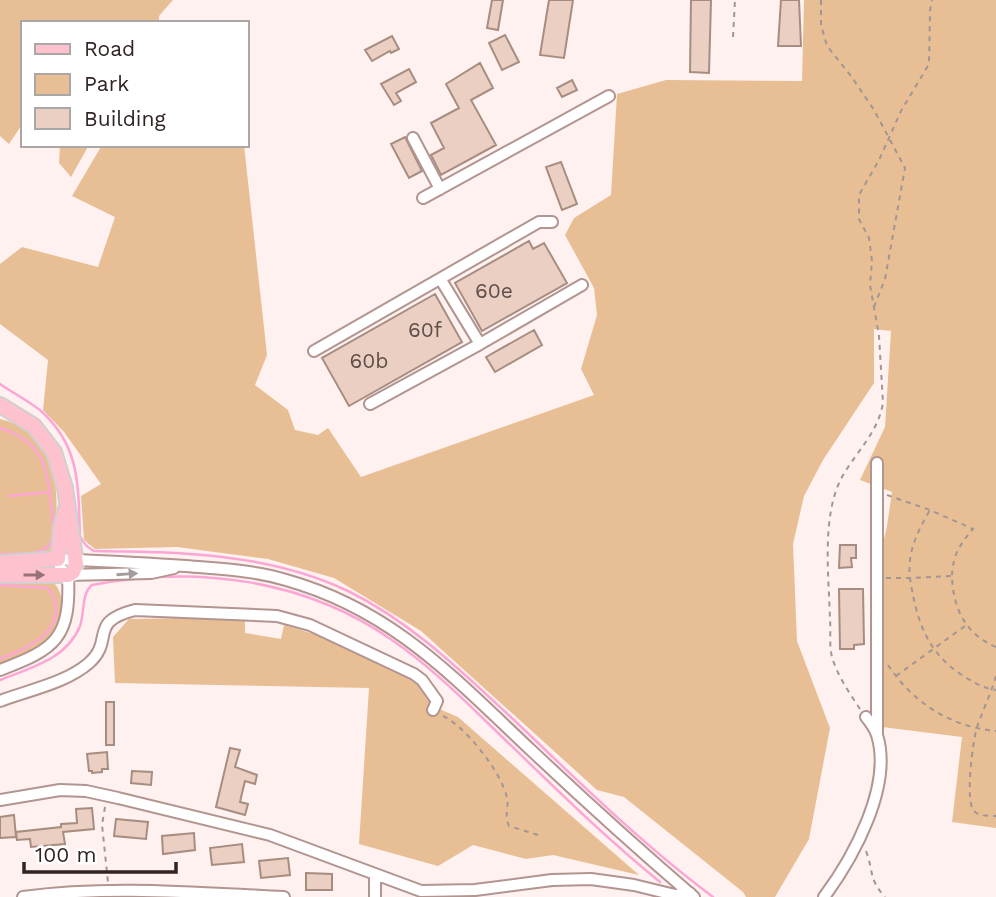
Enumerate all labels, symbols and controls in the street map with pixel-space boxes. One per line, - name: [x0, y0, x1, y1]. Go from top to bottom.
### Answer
- legend: [21, 21, 248, 147]
- text: Road: [84, 36, 135, 61]
- text: Park: [84, 71, 129, 96]
- text: Building: [84, 106, 166, 131]
- house number: 60e: [475, 278, 513, 303]
- house number: 60f: [408, 317, 442, 342]
- house number: 60b: [350, 348, 389, 373]
- one-way arrow: [116, 568, 138, 579]
- one-way arrow: [23, 569, 45, 581]
- scale bar: [24, 830, 177, 874]
- text: 100 m: [35, 842, 97, 867]

